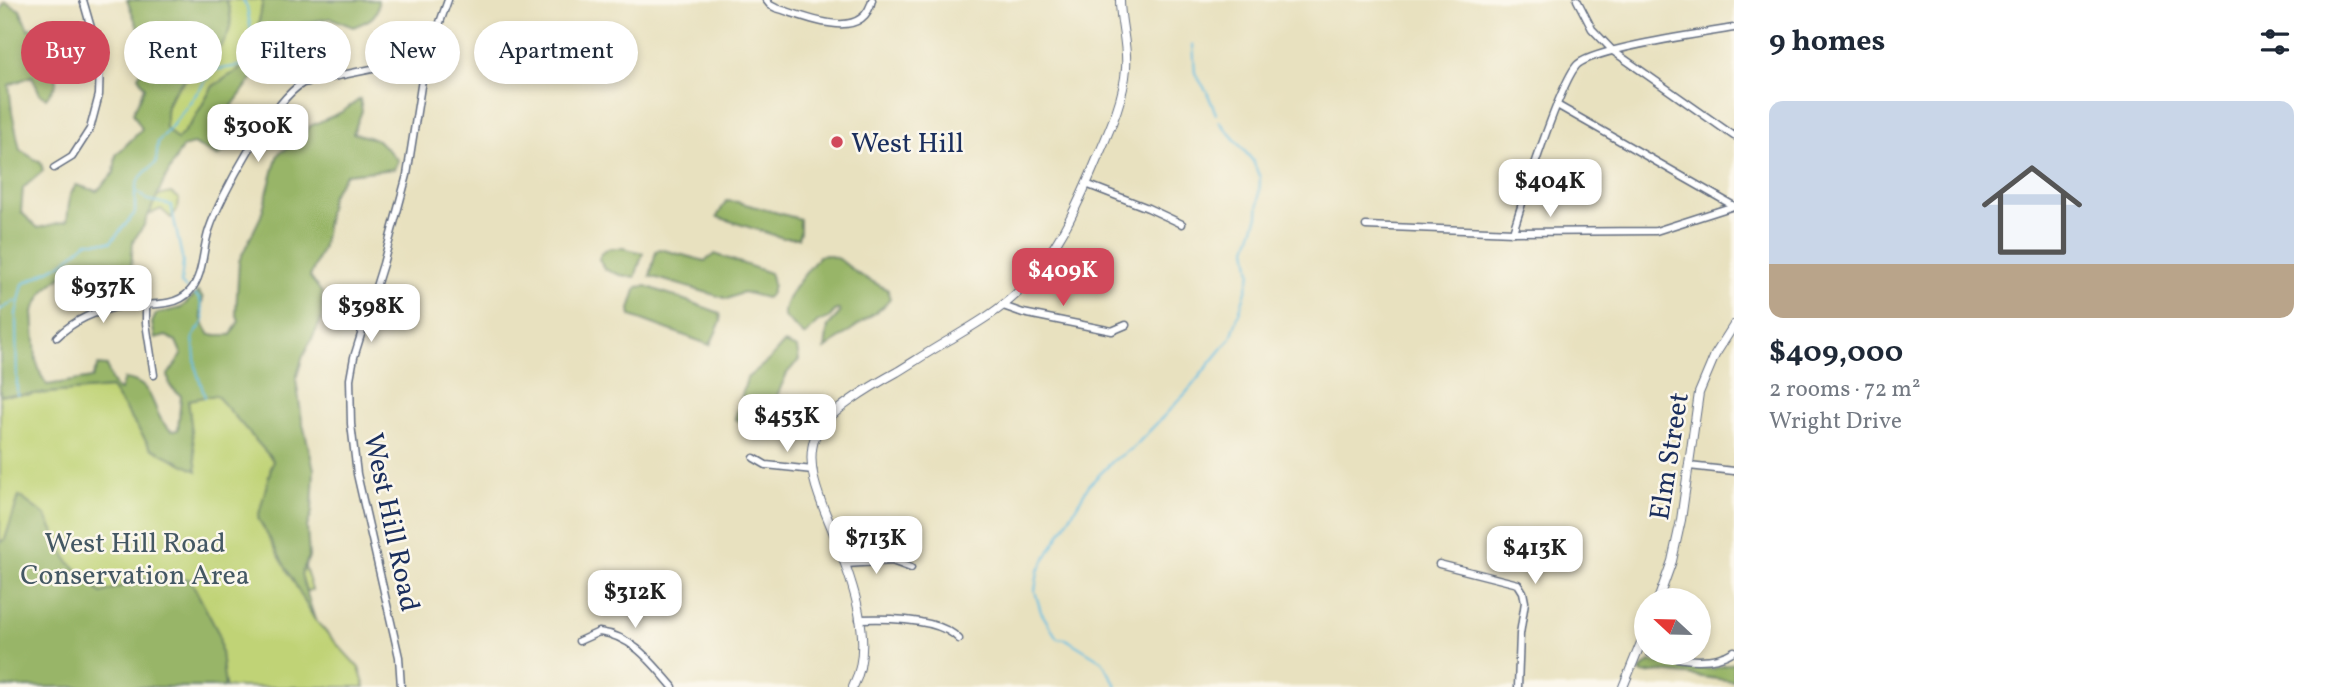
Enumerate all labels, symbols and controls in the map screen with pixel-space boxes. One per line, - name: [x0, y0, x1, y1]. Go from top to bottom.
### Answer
- chip: Buy: [21, 21, 110, 84]
- chip: Rent: [124, 21, 222, 84]
- chip: Filters: [236, 21, 351, 84]
- chip: New: [365, 21, 460, 84]
- chip: Apartment: [474, 21, 638, 84]
- text: 9 homes: [1769, 21, 1885, 63]
- icon: filters: [2256, 23, 2294, 61]
- pin: $300K: [209, 104, 307, 164]
- text: $300K: [223, 111, 293, 143]
- place label: West Hill: [851, 125, 964, 164]
- marker: West Hill: [829, 134, 845, 150]
- icon: home: [1969, 147, 2095, 273]
- pin: $404K: [1501, 160, 1599, 219]
- text: $404K: [1515, 166, 1585, 198]
- pin: $409K: [1014, 248, 1112, 308]
- text: $409K: [1028, 255, 1098, 287]
- pin: $937K: [54, 266, 152, 325]
- text: $937K: [71, 272, 135, 304]
- pin: $398K: [322, 284, 420, 344]
- text: $398K: [338, 291, 404, 323]
- text: $409,000: [1769, 332, 1903, 374]
- text: 2 rooms · 72 m²: [1769, 374, 1920, 406]
- street label: Elm Street: [1641, 390, 1700, 523]
- pin: $453K: [738, 394, 836, 454]
- text: $453K: [754, 401, 820, 433]
- text: Wright Drive: [1769, 406, 1902, 438]
- street label: West Hill Road: [353, 430, 429, 615]
- pin: $713K: [827, 516, 925, 576]
- text: $713K: [845, 523, 907, 555]
- park label: West Hill Road Conservation Area: [20, 525, 250, 596]
- pin: $413K: [1486, 526, 1584, 586]
- text: $413K: [1503, 533, 1567, 565]
- pin: $312K: [586, 570, 684, 630]
- text: $312K: [604, 577, 666, 609]
- north arrow: [1634, 588, 1712, 665]
- map controls: [1634, 588, 1711, 665]

